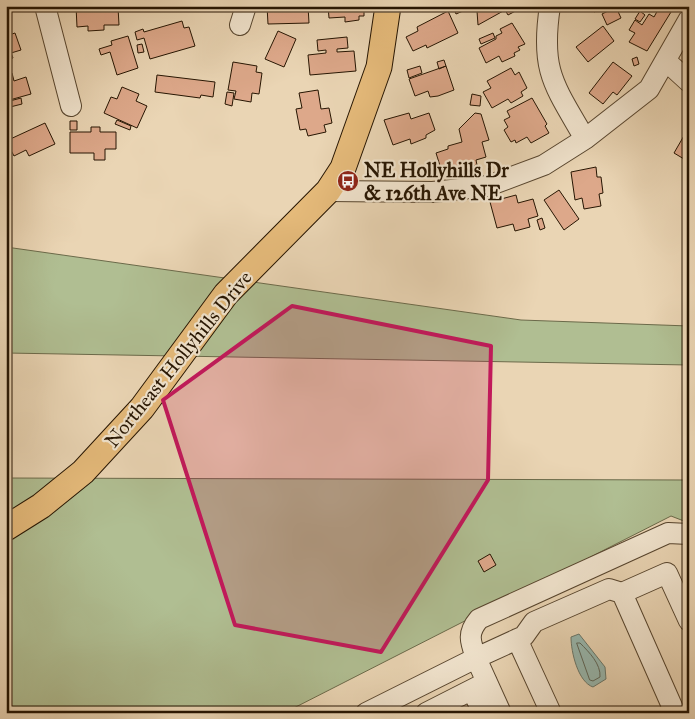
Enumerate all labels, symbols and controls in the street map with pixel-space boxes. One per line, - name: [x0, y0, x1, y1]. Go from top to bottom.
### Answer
- place label: NE Hollyhills Dr & 126th Ave NE: [364, 158, 509, 205]
- bus stop icon: NE Hollyhills Dr & 126th Ave NE: [336, 169, 360, 193]
- street label: Northeast Hollyhills Drive: [99, 266, 257, 452]

